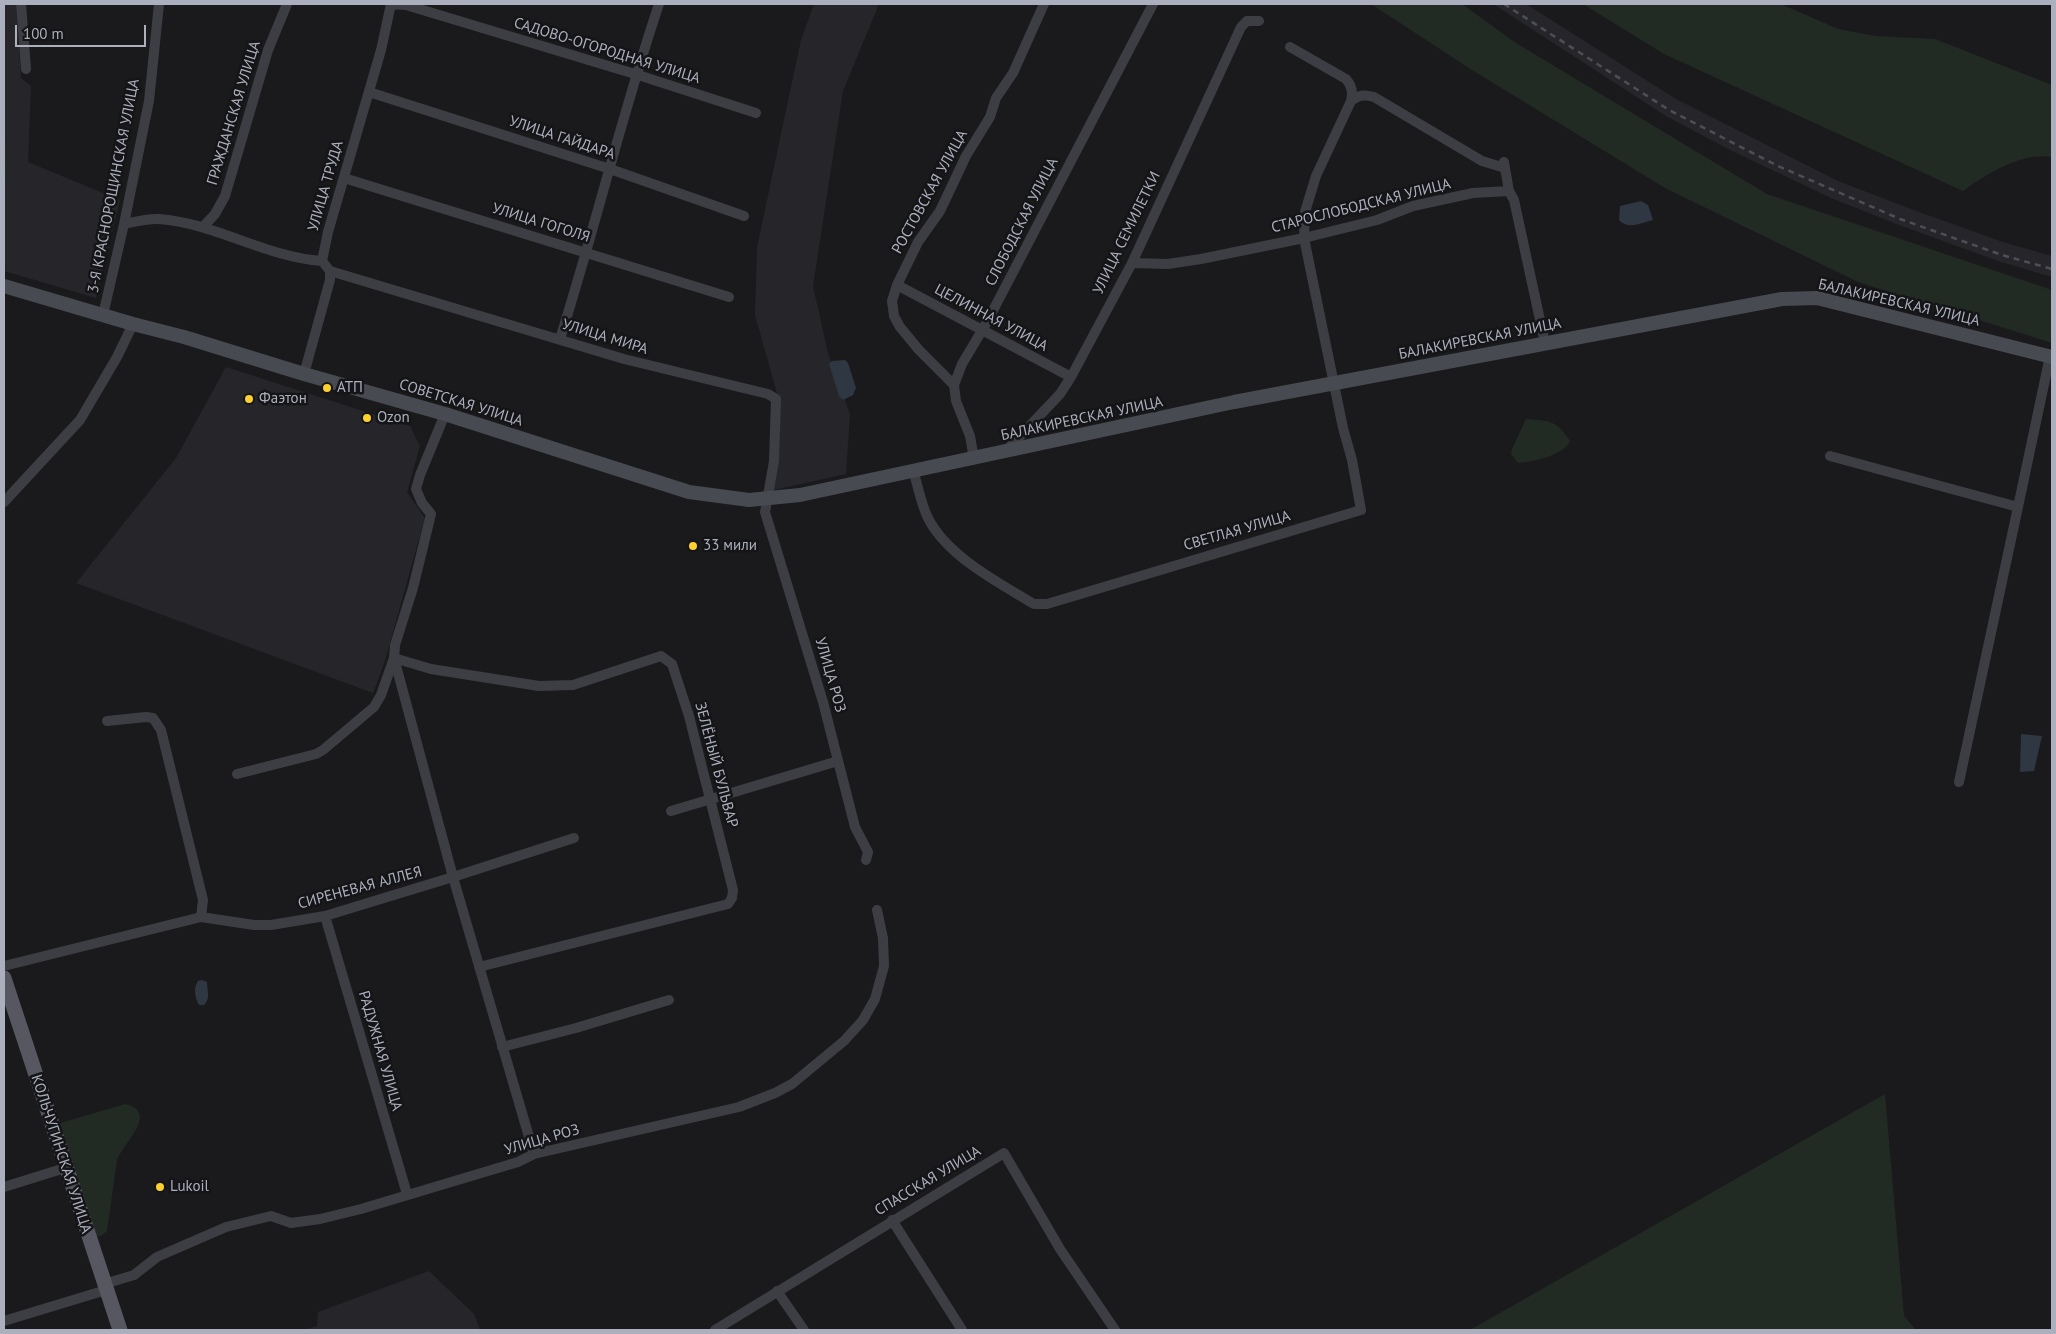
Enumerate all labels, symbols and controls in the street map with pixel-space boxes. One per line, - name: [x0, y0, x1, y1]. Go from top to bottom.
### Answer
- street label: САДОВО-ОГОРОДНАЯ УЛИЦА: [512, 14, 702, 88]
- scale bar: [18, 15, 149, 47]
- text: 100 m: [23, 24, 64, 43]
- street label: ГРАЖДАНСКАЯ УЛИЦА: [203, 39, 265, 187]
- street label: 3-Я КРАСНОРОЩИНСКАЯ УЛИЦА: [84, 77, 144, 295]
- street label: УЛИЦА ГАЙДАРА: [507, 112, 617, 164]
- street label: РОСТОВСКАЯ УЛИЦА: [888, 127, 972, 257]
- street label: УЛИЦА ТРУДА: [304, 139, 348, 233]
- street label: СЛОБОДСКАЯ УЛИЦА: [982, 155, 1062, 289]
- street label: УЛИЦА СЕМИЛЕТКИ: [1089, 169, 1165, 297]
- street label: СТАРОСЛОБОДСКАЯ УЛИЦА: [1269, 175, 1453, 237]
- street label: УЛИЦА ГОГОЛЯ: [490, 200, 592, 246]
- street label: БАЛАКИРЕВСКАЯ УЛИЦА: [1817, 276, 1981, 330]
- street label: ЦЕЛИННАЯ УЛИЦА: [931, 281, 1051, 355]
- street label: БАЛАКИРЕВСКАЯ УЛИЦА: [1397, 314, 1563, 364]
- street label: УЛИЦА МИРА: [560, 315, 650, 359]
- street label: СОВЕТСКАЯ УЛИЦА: [397, 376, 525, 430]
- place label: АТП: [337, 379, 363, 397]
- marker: АТП: [321, 382, 333, 394]
- place label: Фаэтон: [259, 390, 307, 408]
- marker: Фаэтон: [243, 393, 255, 405]
- street label: БАЛАКИРЕВСКАЯ УЛИЦА: [999, 393, 1165, 445]
- place label: Ozon: [377, 409, 410, 427]
- marker: Ozon: [361, 412, 373, 424]
- street label: СВЕТЛАЯ УЛИЦА: [1182, 507, 1292, 555]
- place label: 33 мили: [703, 537, 757, 555]
- marker: 33 мили: [687, 540, 699, 552]
- street label: УЛИЦА РОЗ: [811, 636, 849, 714]
- street label: ЗЕЛЁНЫЙ БУЛЬВАР: [691, 700, 741, 830]
- street label: СИРЕНЕВАЯ АЛЛЕЯ: [296, 863, 424, 913]
- street label: РАДУЖНАЯ УЛИЦА: [354, 989, 406, 1113]
- street label: КОЛЬЧУГИНСКАЯ УЛИЦА: [27, 1072, 95, 1236]
- street label: УЛИЦА РОЗ: [503, 1121, 581, 1159]
- street label: СПАССКАЯ УЛИЦА: [872, 1142, 984, 1220]
- place label: Lukoil: [170, 1178, 209, 1196]
- marker: Lukoil: [154, 1181, 166, 1193]

